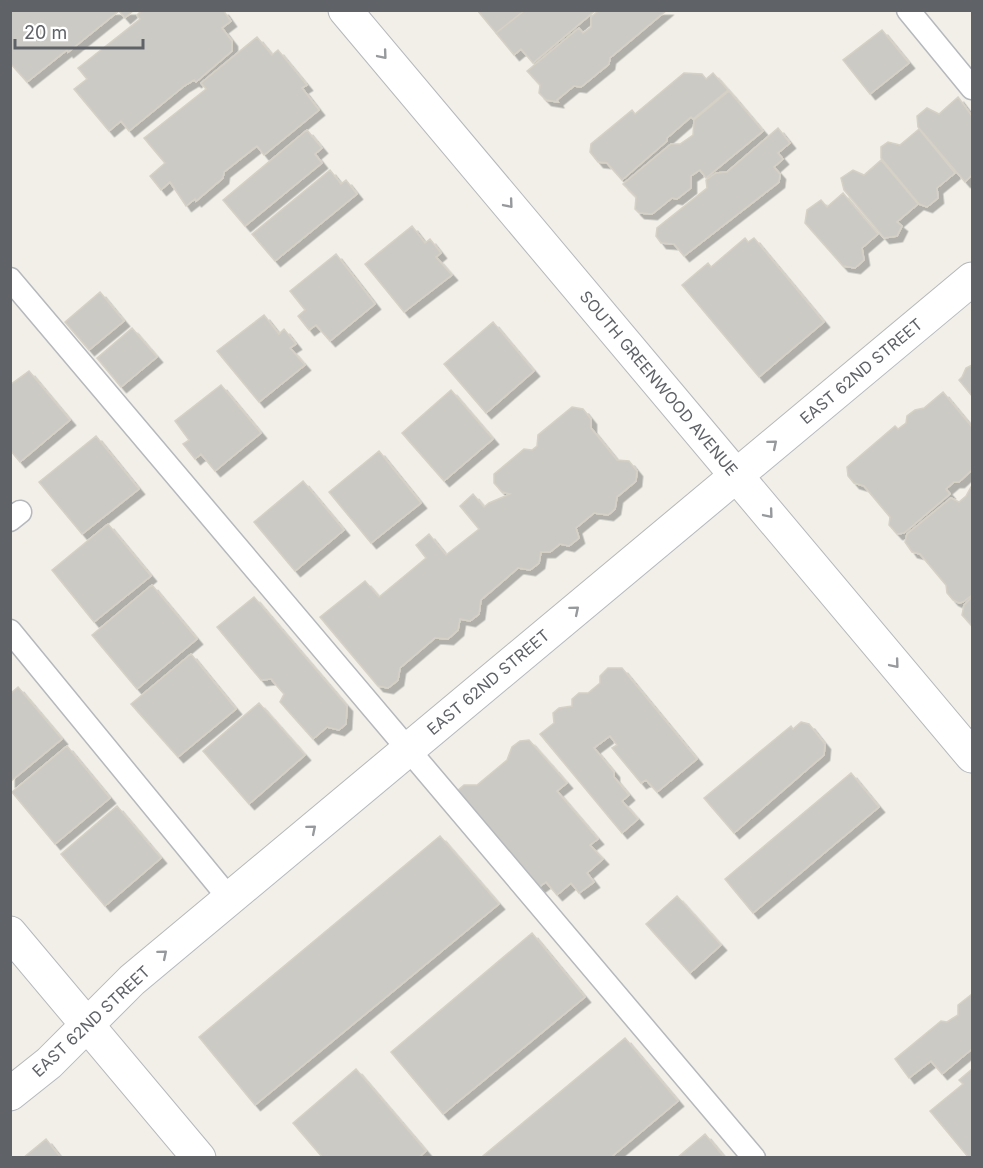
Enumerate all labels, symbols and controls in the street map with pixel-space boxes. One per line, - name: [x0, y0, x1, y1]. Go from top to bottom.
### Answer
- scale bar: [15, 12, 142, 50]
- text: 20 m: [24, 22, 67, 43]
- one-way arrow: [376, 48, 387, 59]
- one-way arrow: [501, 197, 512, 208]
- street label: SOUTH GREENWOOD AVENUE: [576, 287, 742, 479]
- street label: EAST 62ND STREET: [796, 314, 926, 428]
- one-way arrow: [766, 441, 777, 452]
- one-way arrow: [762, 507, 773, 518]
- one-way arrow: [568, 606, 579, 617]
- street label: EAST 62ND STREET: [423, 625, 553, 739]
- one-way arrow: [888, 657, 899, 668]
- one-way arrow: [305, 825, 316, 836]
- one-way arrow: [156, 950, 167, 961]
- street label: EAST 62ND STREET: [28, 961, 154, 1081]

